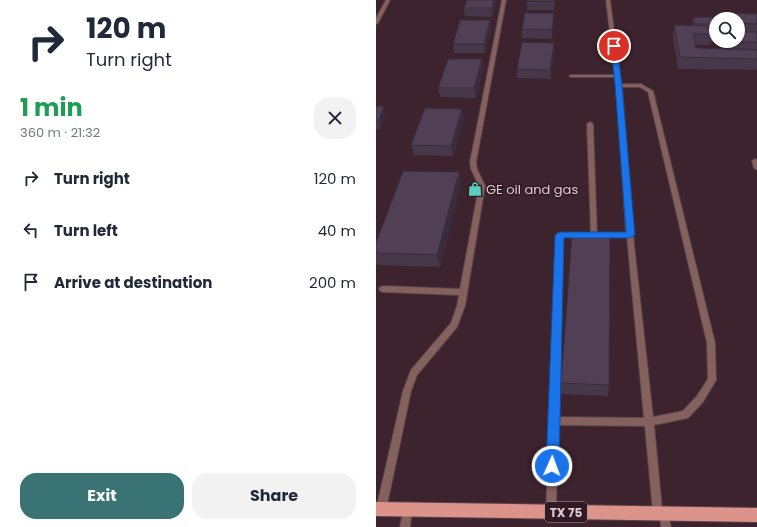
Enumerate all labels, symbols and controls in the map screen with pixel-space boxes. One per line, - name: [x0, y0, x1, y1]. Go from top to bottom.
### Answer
- text: 120 m: [86, 9, 166, 48]
- map controls: [709, 12, 745, 48]
- button: search: [709, 12, 745, 48]
- icon: right: [20, 16, 72, 68]
- pin: [597, 29, 631, 63]
- icon: arrive: [603, 35, 625, 57]
- text: Turn right: [86, 47, 172, 72]
- text: 1 min: [20, 91, 83, 124]
- button: close: [314, 97, 356, 139]
- text: 360 m · 21:32: [20, 123, 100, 142]
- icon: right: [20, 167, 42, 189]
- text: Turn right: [54, 168, 130, 189]
- text: 120 m: [314, 168, 356, 189]
- place label: GE oil and gas: [486, 180, 578, 199]
- shop icon: GE oil and gas: [467, 181, 483, 197]
- icon: left: [20, 219, 42, 241]
- text: Turn left: [54, 220, 118, 241]
- text: 40 m: [318, 220, 356, 241]
- icon: arrive: [20, 271, 42, 293]
- text: Arrive at destination: [54, 272, 212, 293]
- text: 200 m: [309, 272, 356, 293]
- position arrow: [531, 445, 573, 487]
- button: Exit: [20, 473, 184, 519]
- button: Share: [192, 473, 356, 519]
- road number: TX 75: [545, 502, 587, 522]

